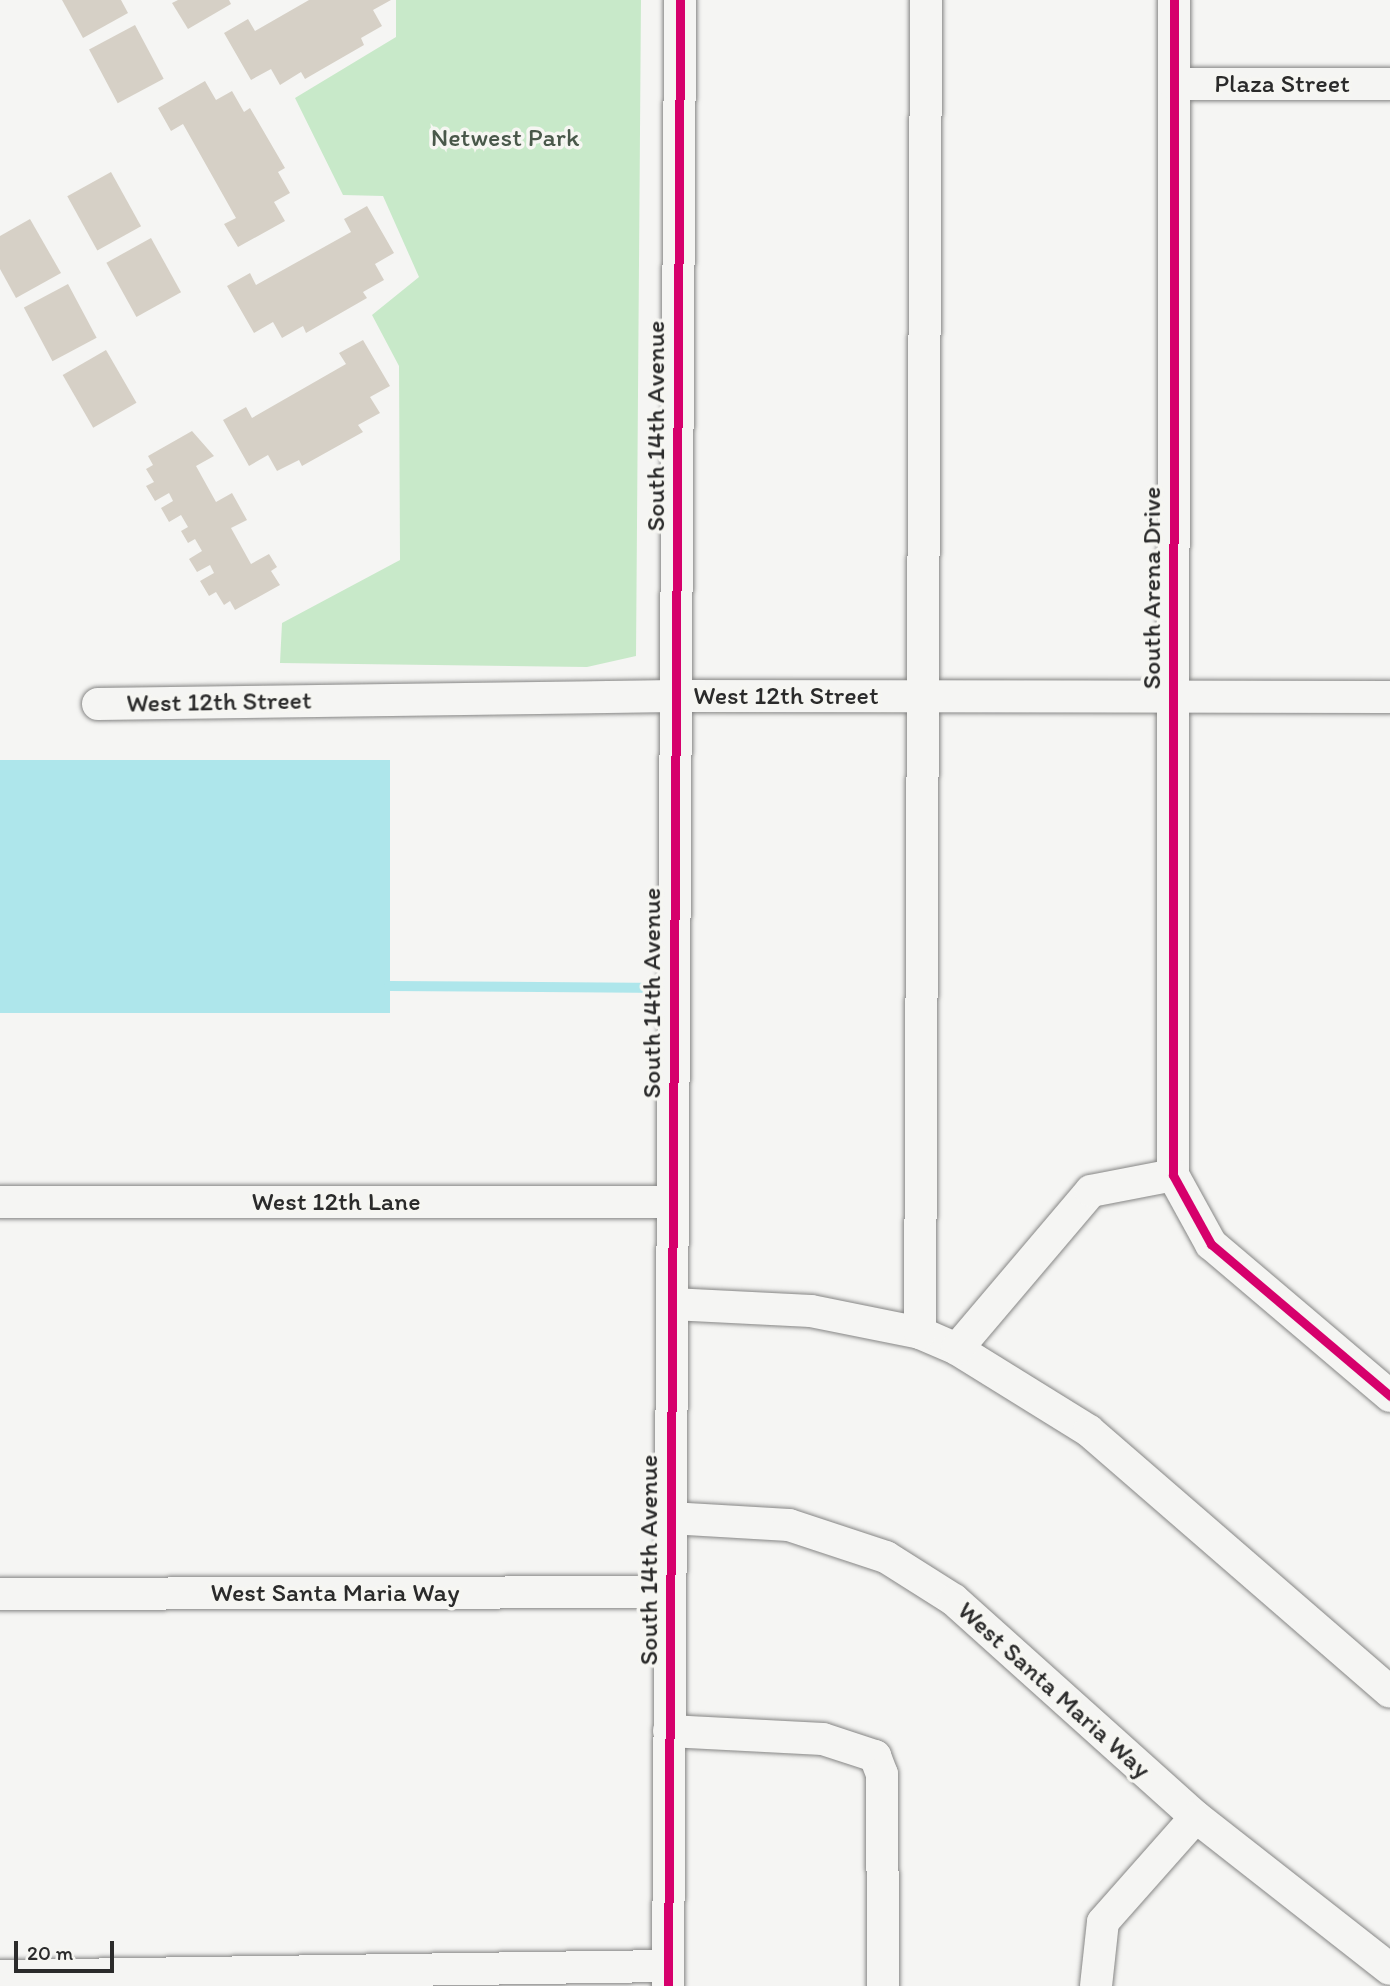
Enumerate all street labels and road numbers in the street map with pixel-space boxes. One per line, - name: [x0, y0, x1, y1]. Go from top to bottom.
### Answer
- street label: Plaza Street: [1215, 68, 1349, 100]
- street label: South 14th Avenue: [640, 322, 672, 530]
- street label: South Arena Drive: [1136, 487, 1168, 689]
- street label: West 12th Street: [694, 680, 878, 712]
- street label: West 12th Street: [127, 685, 311, 719]
- street label: South 14th Avenue: [636, 889, 668, 1097]
- street label: West 12th Lane: [251, 1186, 421, 1218]
- street label: South 14th Avenue: [633, 1456, 665, 1664]
- street label: West Santa Maria Way: [210, 1577, 460, 1609]
- street label: West Santa Maria Way: [951, 1595, 1157, 1785]

